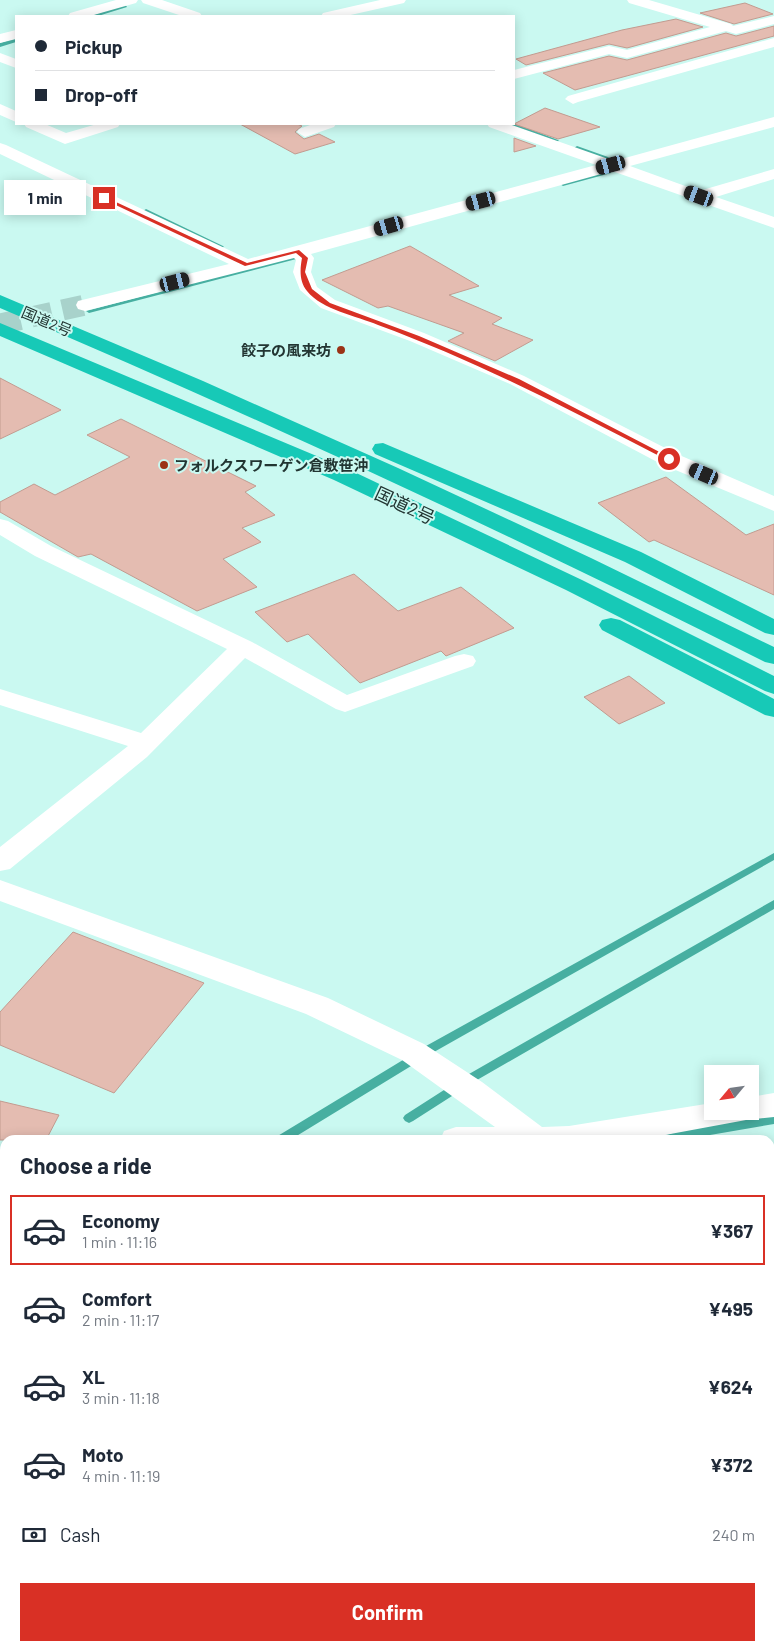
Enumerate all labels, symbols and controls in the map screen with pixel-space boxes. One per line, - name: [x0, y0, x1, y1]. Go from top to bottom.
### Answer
- text: Pickup: [65, 35, 123, 58]
- text: Drop-off: [65, 83, 138, 106]
- car: [594, 154, 627, 176]
- callout: 1 min: [4, 180, 86, 216]
- car: [682, 184, 715, 208]
- route end: [93, 187, 115, 209]
- text: 1 min: [27, 188, 63, 207]
- car: [464, 190, 497, 212]
- car: [372, 215, 405, 237]
- car: [158, 271, 191, 293]
- street label: 国道2号: [19, 302, 75, 340]
- place label: 餃子の風来坊: [241, 341, 331, 359]
- marker: 餃子の風来坊: [335, 344, 347, 356]
- route start: [658, 448, 680, 470]
- place label: フォルクスワーゲン倉敷笹沖: [174, 456, 369, 474]
- marker: フォルクスワーゲン倉敷笹沖: [158, 459, 170, 471]
- car: [687, 461, 720, 487]
- street label: 国道2号: [372, 482, 438, 528]
- north arrow: [704, 1065, 759, 1120]
- map controls: [704, 1065, 759, 1120]
- text: Choose a ride: [20, 1152, 152, 1178]
- icon: car: [22, 1208, 67, 1253]
- text: Economy: [82, 1209, 160, 1232]
- text: ¥367: [710, 1219, 753, 1242]
- text: 1 min · 11:16: [82, 1232, 157, 1251]
- icon: car: [22, 1286, 67, 1331]
- text: Comfort: [82, 1287, 152, 1310]
- text: ¥495: [708, 1297, 753, 1320]
- text: 2 min · 11:17: [82, 1310, 159, 1329]
- icon: car: [22, 1364, 67, 1409]
- text: XL: [82, 1365, 105, 1388]
- text: ¥624: [708, 1375, 753, 1398]
- text: 3 min · 11:18: [82, 1388, 160, 1407]
- icon: car: [22, 1442, 67, 1487]
- text: Moto: [82, 1443, 124, 1466]
- text: ¥372: [710, 1453, 753, 1476]
- text: 4 min · 11:19: [82, 1466, 160, 1485]
- icon: cash: [20, 1521, 48, 1549]
- text: Cash: [60, 1523, 101, 1546]
- text: 240 m: [712, 1525, 755, 1544]
- button: Confirm: [20, 1583, 755, 1641]

